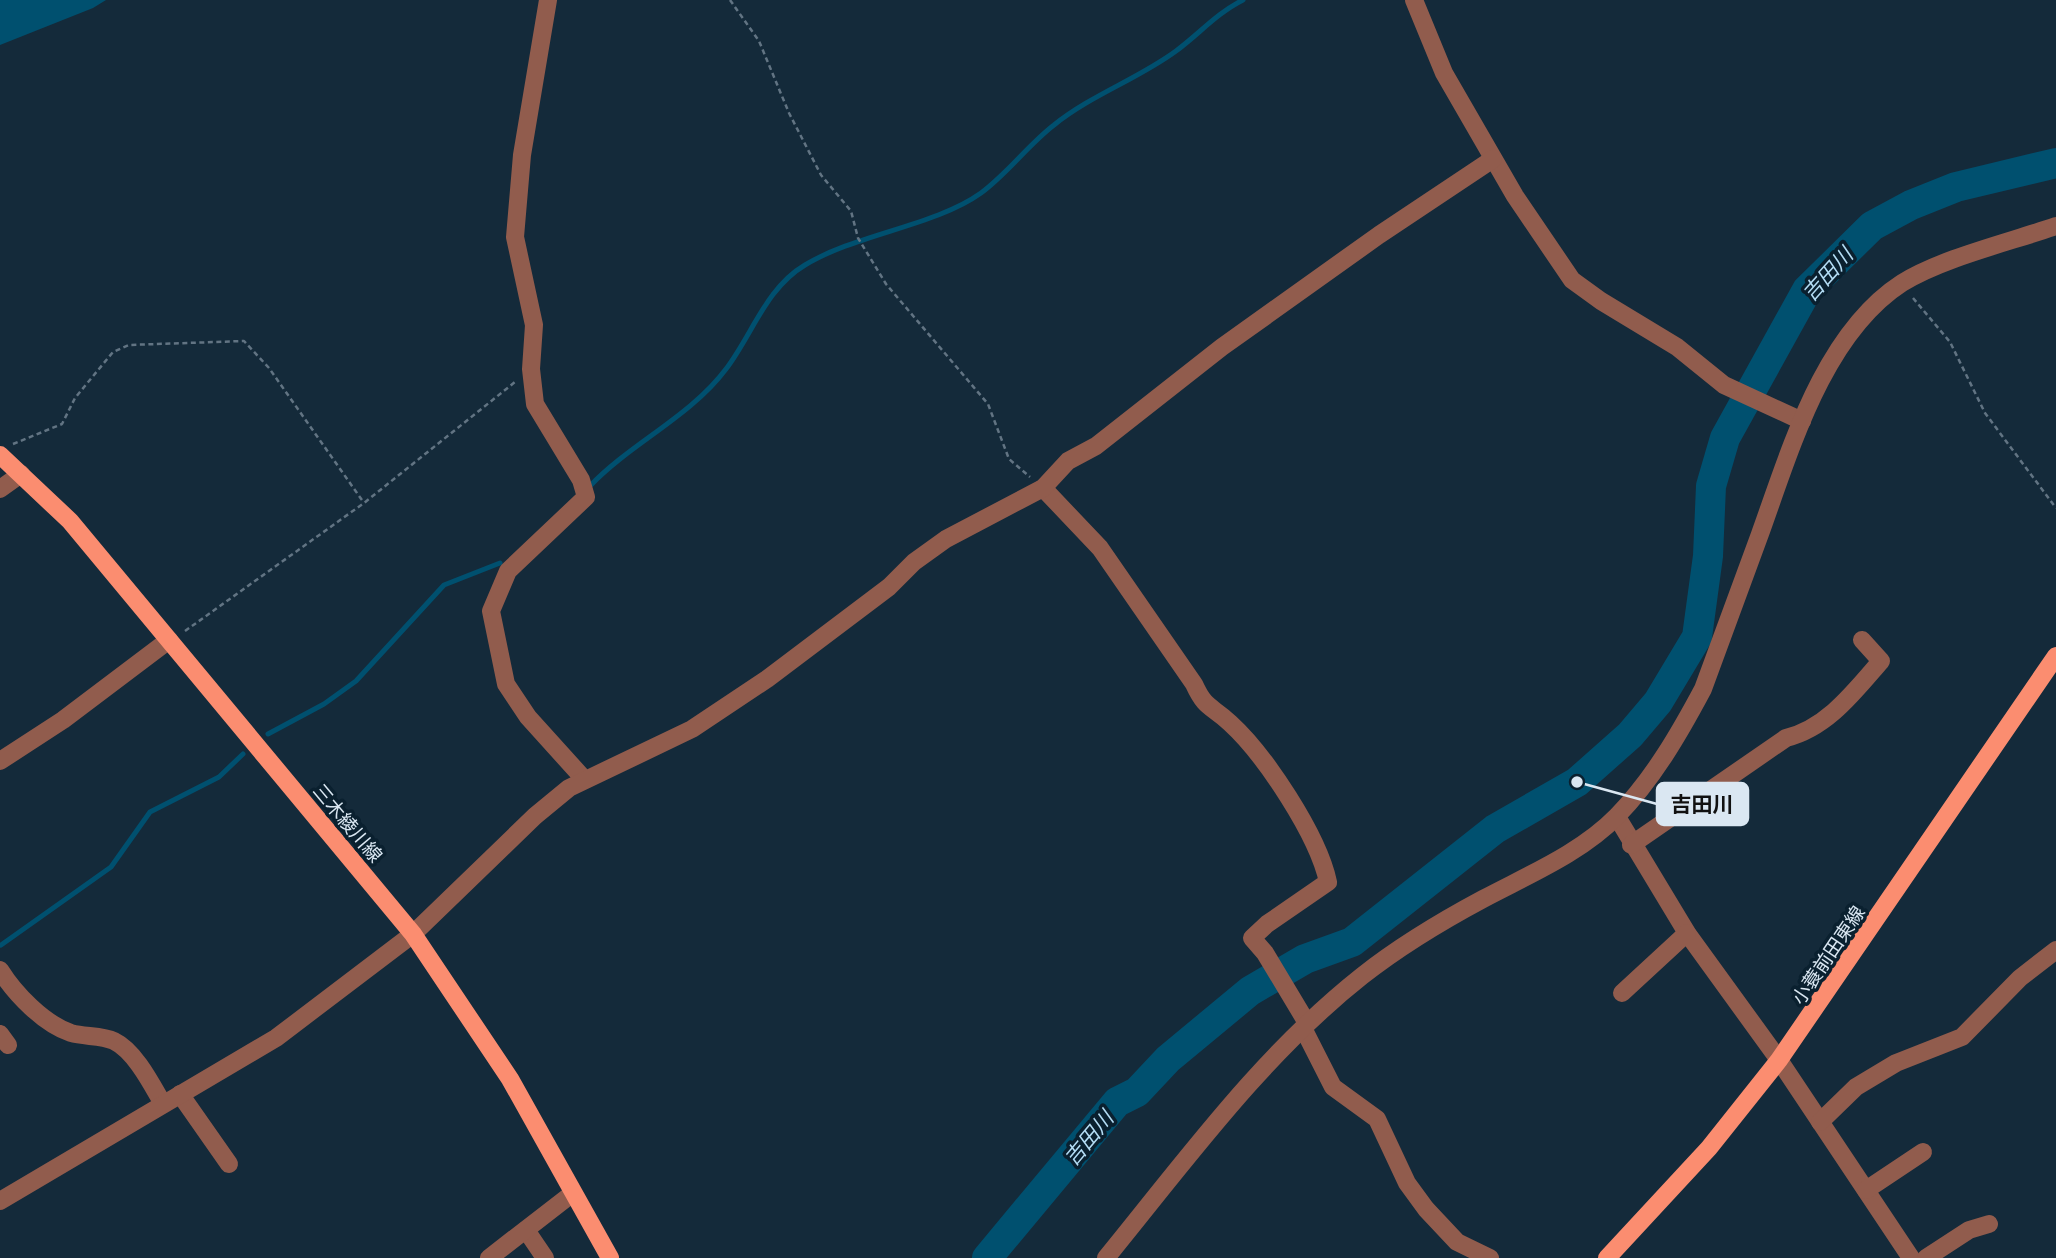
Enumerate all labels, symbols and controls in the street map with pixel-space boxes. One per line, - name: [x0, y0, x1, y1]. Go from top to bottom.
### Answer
- water label: 吉田川: [1797, 241, 1858, 305]
- street label: 三木綾川線: [309, 780, 387, 866]
- callout: 吉田川: [1657, 783, 1748, 825]
- text: 吉田川: [1671, 792, 1734, 816]
- street label: 小蓑前田東線: [1787, 902, 1869, 1008]
- water label: 吉田川: [1059, 1105, 1119, 1170]

